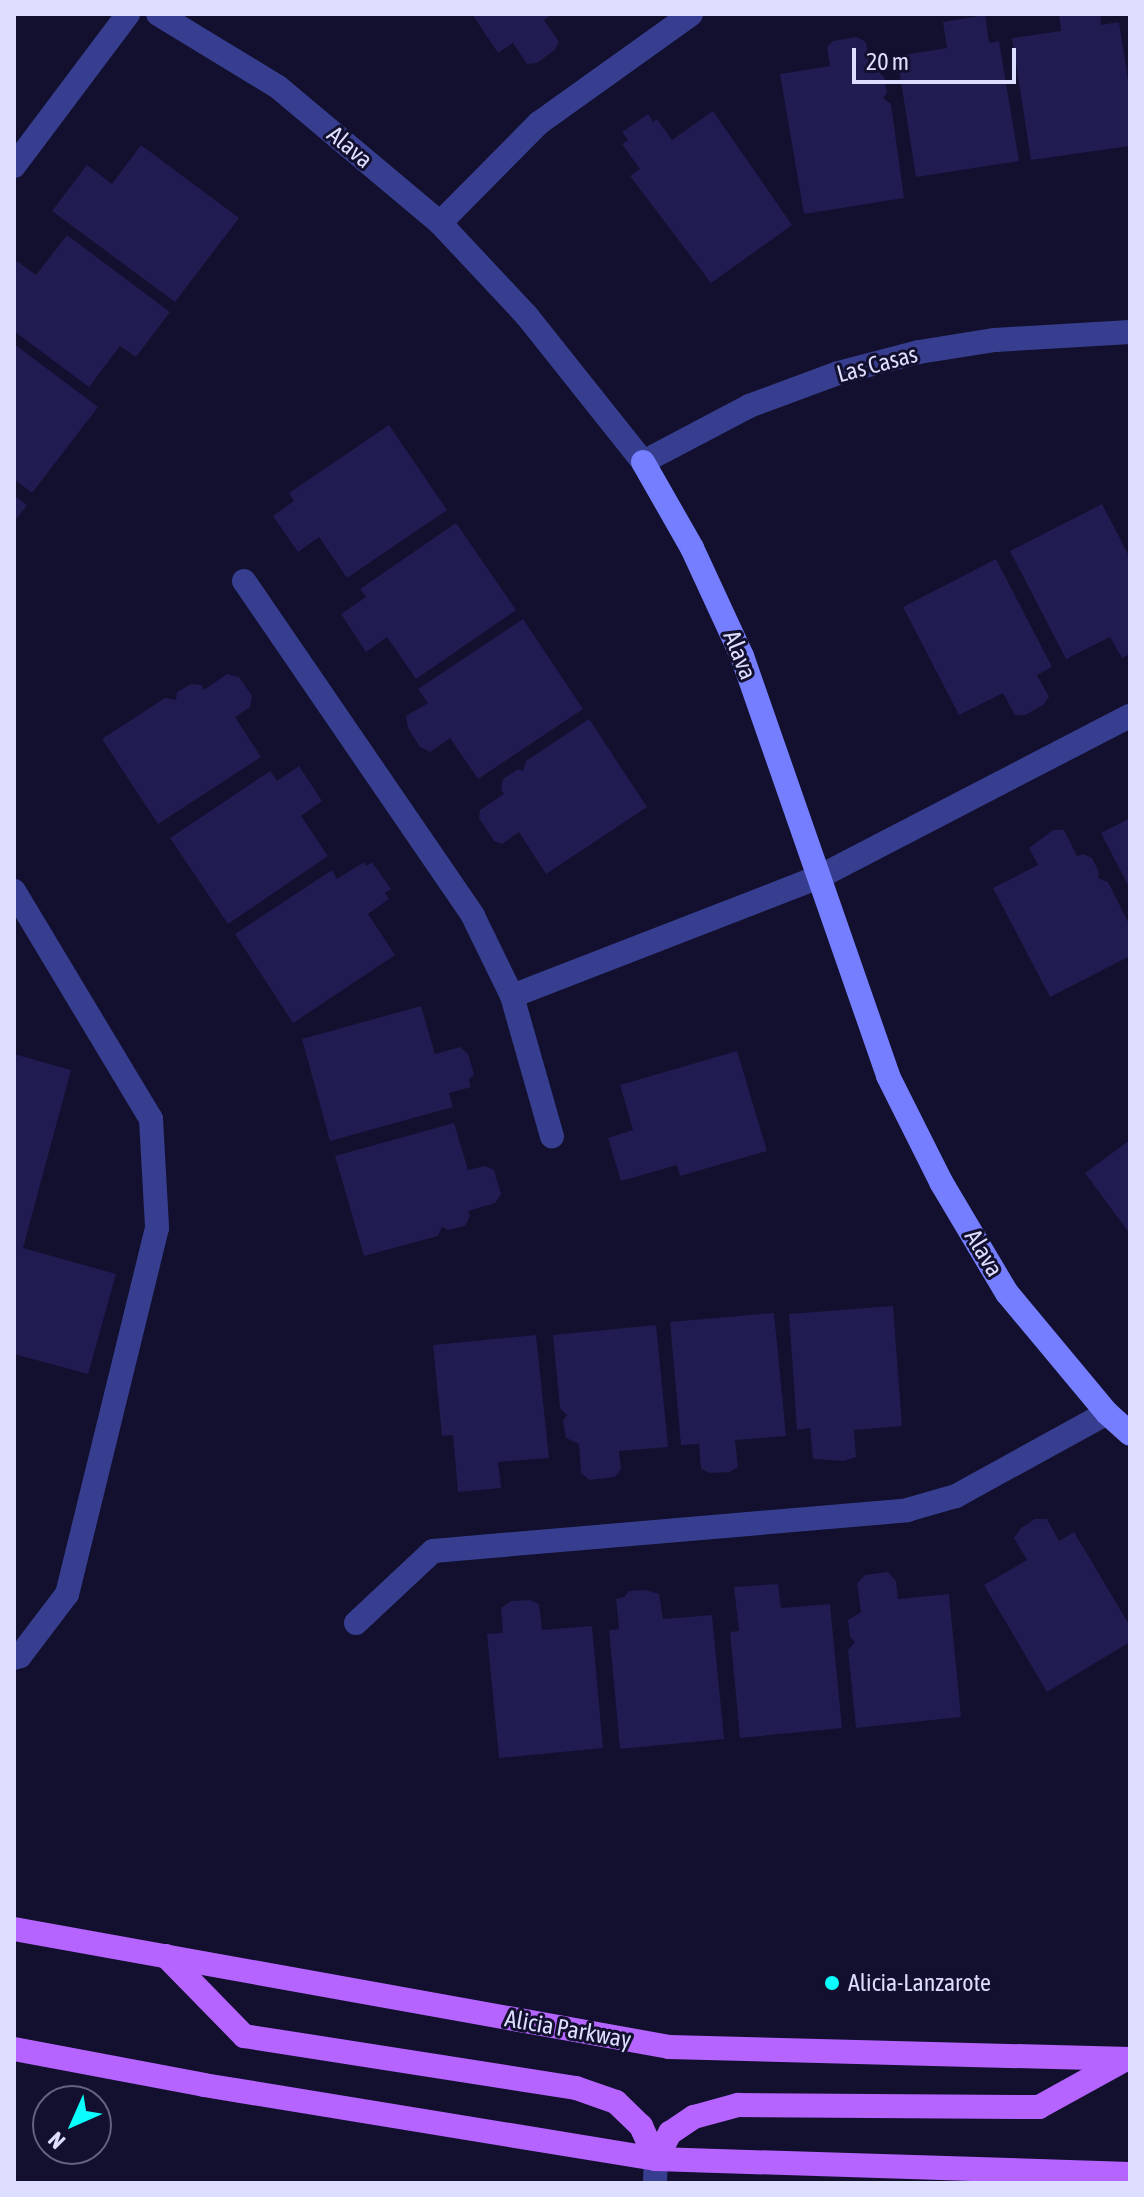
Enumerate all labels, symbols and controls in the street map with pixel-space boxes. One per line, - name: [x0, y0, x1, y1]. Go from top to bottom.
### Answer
- scale bar: [856, 32, 1020, 82]
- text: 20 m: [866, 48, 909, 75]
- street label: Alava: [322, 120, 378, 174]
- street label: Las Casas: [834, 339, 920, 389]
- street label: Alava: [717, 626, 763, 684]
- street label: Alava: [959, 1224, 1009, 1282]
- place label: Alicia-Lanzarote: [848, 1969, 991, 1997]
- marker: Alicia-Lanzarote: [823, 1974, 841, 1992]
- street label: Alicia Parkway: [503, 2004, 633, 2054]
- north arrow: [32, 2085, 112, 2165]
- text: N: [43, 2127, 70, 2154]

